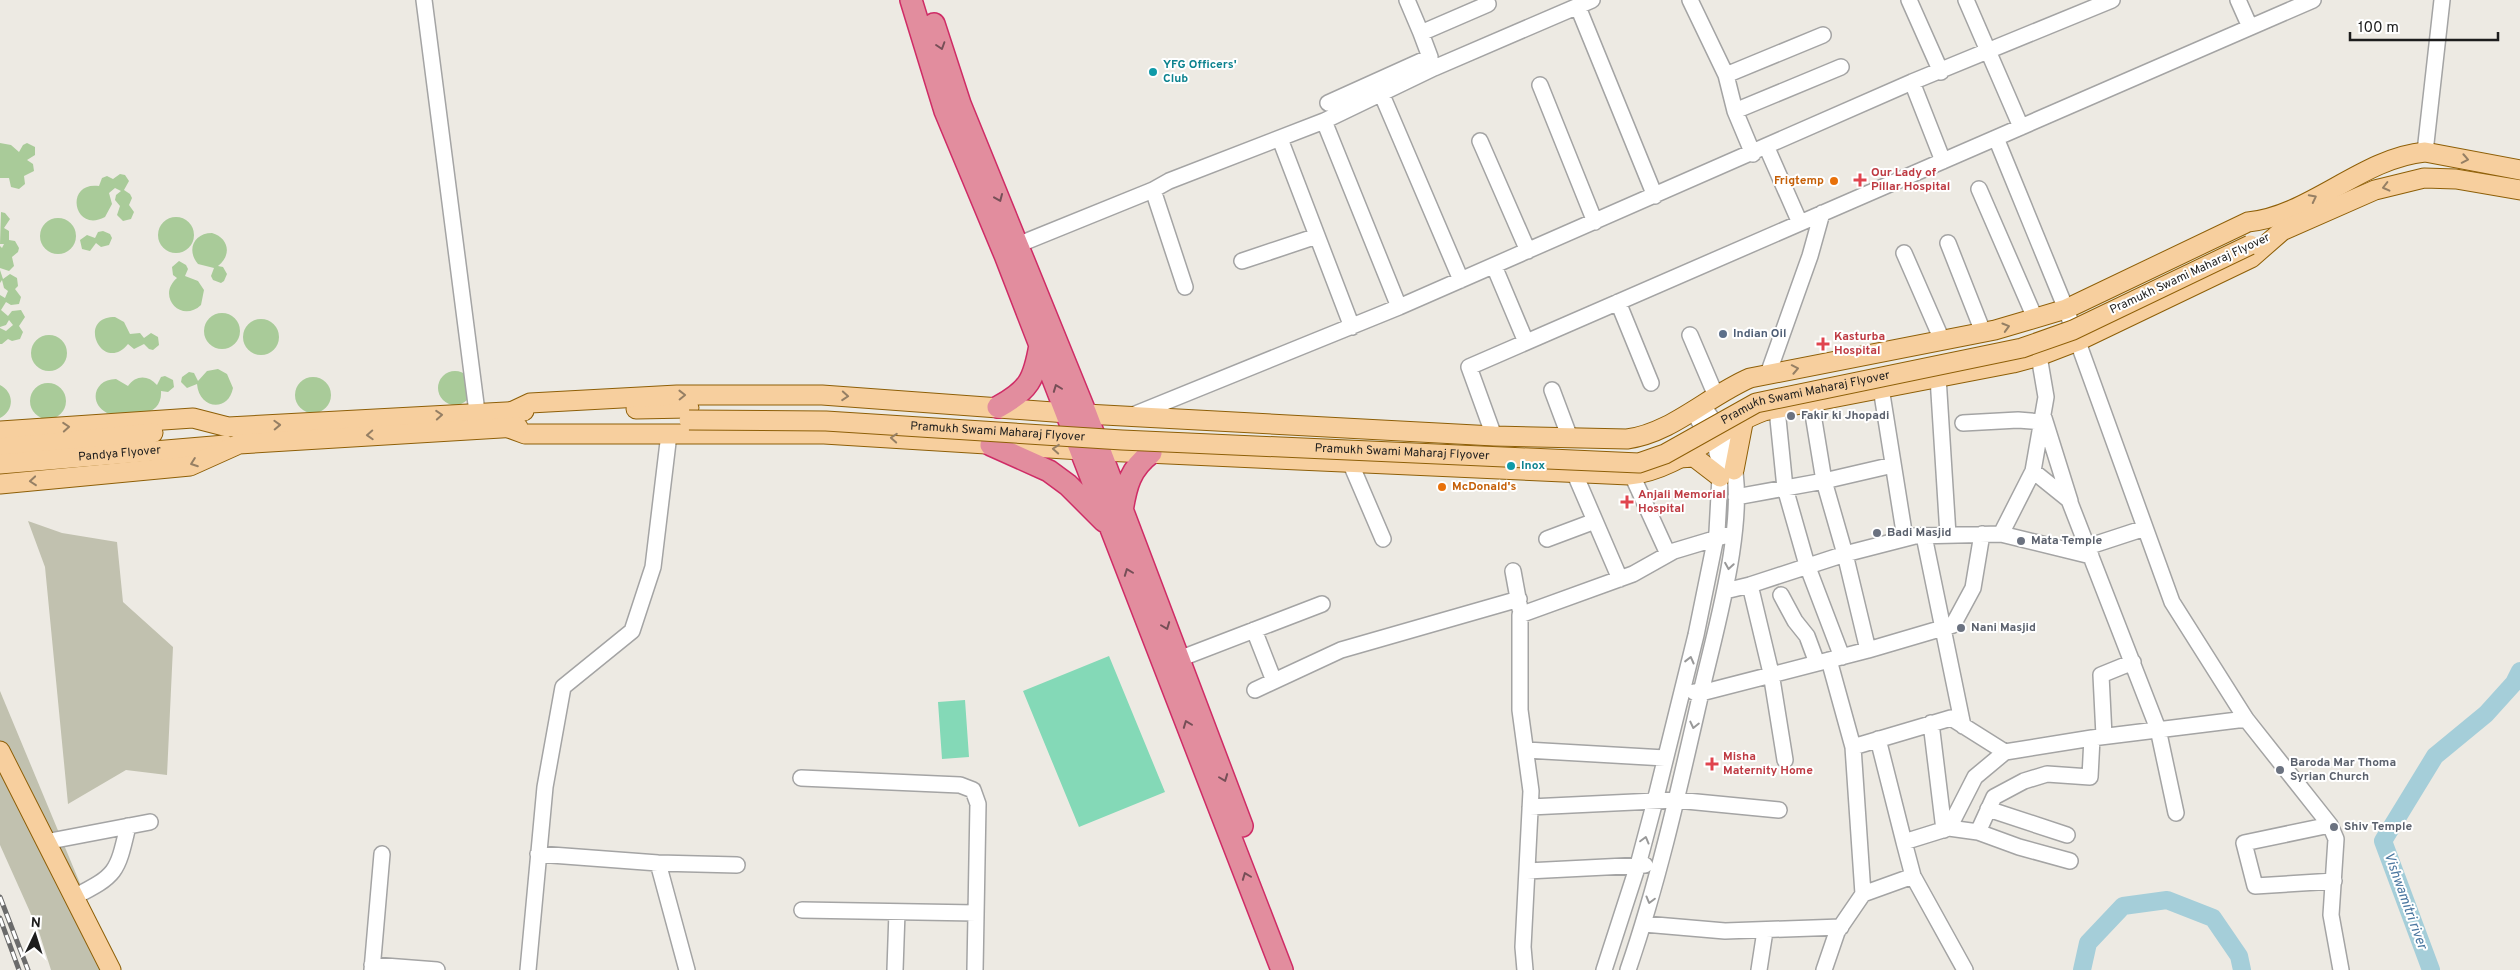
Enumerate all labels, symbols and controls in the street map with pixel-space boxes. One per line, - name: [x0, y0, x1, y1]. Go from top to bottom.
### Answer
- scale bar: [2350, 10, 2498, 42]
- text: 100 m: [2358, 19, 2399, 38]
- one-way arrow: [935, 42, 945, 50]
- place label: YFG Officers' Club: [1163, 57, 1237, 87]
- marker: YFG Officers' Club: [1147, 66, 1159, 78]
- one-way arrow: [2460, 153, 2469, 164]
- place label: Our Lady of Pillar Hospital: [1871, 165, 1950, 195]
- place label: Frigtemp: [1774, 173, 1824, 189]
- marker: Our Lady of Pillar Hospital: [1853, 173, 1867, 187]
- marker: Frigtemp: [1828, 175, 1840, 187]
- one-way arrow: [2381, 181, 2390, 192]
- one-way arrow: [993, 193, 1003, 202]
- one-way arrow: [2308, 194, 2317, 204]
- street label: Pramukh Swami Maharaj Flyover: [2107, 230, 2273, 318]
- one-way arrow: [2001, 322, 2009, 332]
- place label: Indian Oil: [1733, 326, 1786, 342]
- marker: Indian Oil: [1717, 328, 1729, 340]
- place label: Kasturba Hospital: [1834, 329, 1885, 359]
- marker: Kasturba Hospital: [1816, 337, 1830, 351]
- one-way arrow: [1790, 364, 1799, 375]
- street label: Pramukh Swami Maharaj Flyover: [1718, 367, 1892, 429]
- one-way arrow: [1053, 384, 1064, 393]
- one-way arrow: [679, 390, 687, 400]
- one-way arrow: [841, 391, 849, 402]
- place label: Fakir ki Jhopadi: [1801, 408, 1889, 424]
- one-way arrow: [435, 410, 443, 421]
- marker: Fakir ki Jhopadi: [1785, 410, 1797, 422]
- street label: Pramukh Swami Maharaj Flyover: [910, 418, 1086, 446]
- one-way arrow: [273, 420, 281, 431]
- one-way arrow: [62, 421, 70, 432]
- one-way arrow: [366, 429, 374, 440]
- one-way arrow: [889, 433, 897, 444]
- street label: Pramukh Swami Maharaj Flyover: [1314, 441, 1490, 464]
- street label: Pandya Flyover: [78, 442, 162, 465]
- one-way arrow: [1051, 443, 1059, 454]
- one-way arrow: [190, 457, 199, 467]
- place label: Inox: [1521, 458, 1545, 474]
- marker: Inox: [1505, 460, 1517, 472]
- one-way arrow: [29, 475, 37, 486]
- place label: McDonald's: [1452, 479, 1516, 495]
- marker: McDonald's: [1436, 481, 1448, 493]
- place label: Anjali Memorial Hospital: [1638, 487, 1726, 517]
- marker: Anjali Memorial Hospital: [1620, 495, 1634, 509]
- place label: Badi Masjid: [1887, 525, 1951, 541]
- marker: Badi Masjid: [1871, 527, 1883, 539]
- place label: Mata Temple: [2031, 533, 2103, 549]
- marker: Mata Temple: [2015, 535, 2027, 547]
- one-way arrow: [1724, 562, 1734, 571]
- one-way arrow: [1124, 569, 1134, 577]
- place label: Nani Masjid: [1971, 620, 2036, 636]
- one-way arrow: [1160, 622, 1170, 630]
- marker: Nani Masjid: [1955, 622, 1967, 634]
- one-way arrow: [1684, 656, 1695, 664]
- one-way arrow: [1183, 720, 1193, 729]
- one-way arrow: [1689, 721, 1700, 730]
- place label: Misha Maternity Home: [1723, 749, 1813, 779]
- place label: Baroda Mar Thoma Syrian Church: [2290, 755, 2396, 785]
- marker: Misha Maternity Home: [1705, 757, 1719, 771]
- marker: Baroda Mar Thoma Syrian Church: [2274, 764, 2286, 776]
- one-way arrow: [1218, 773, 1228, 782]
- place label: Shiv Temple: [2344, 819, 2412, 835]
- marker: Shiv Temple: [2328, 821, 2340, 833]
- one-way arrow: [1639, 836, 1649, 844]
- water label: Vishwamitri river: [2380, 850, 2431, 953]
- one-way arrow: [1241, 872, 1251, 880]
- one-way arrow: [1645, 895, 1656, 904]
- north arrow: [10, 910, 60, 960]
- text: N: [30, 915, 41, 932]

